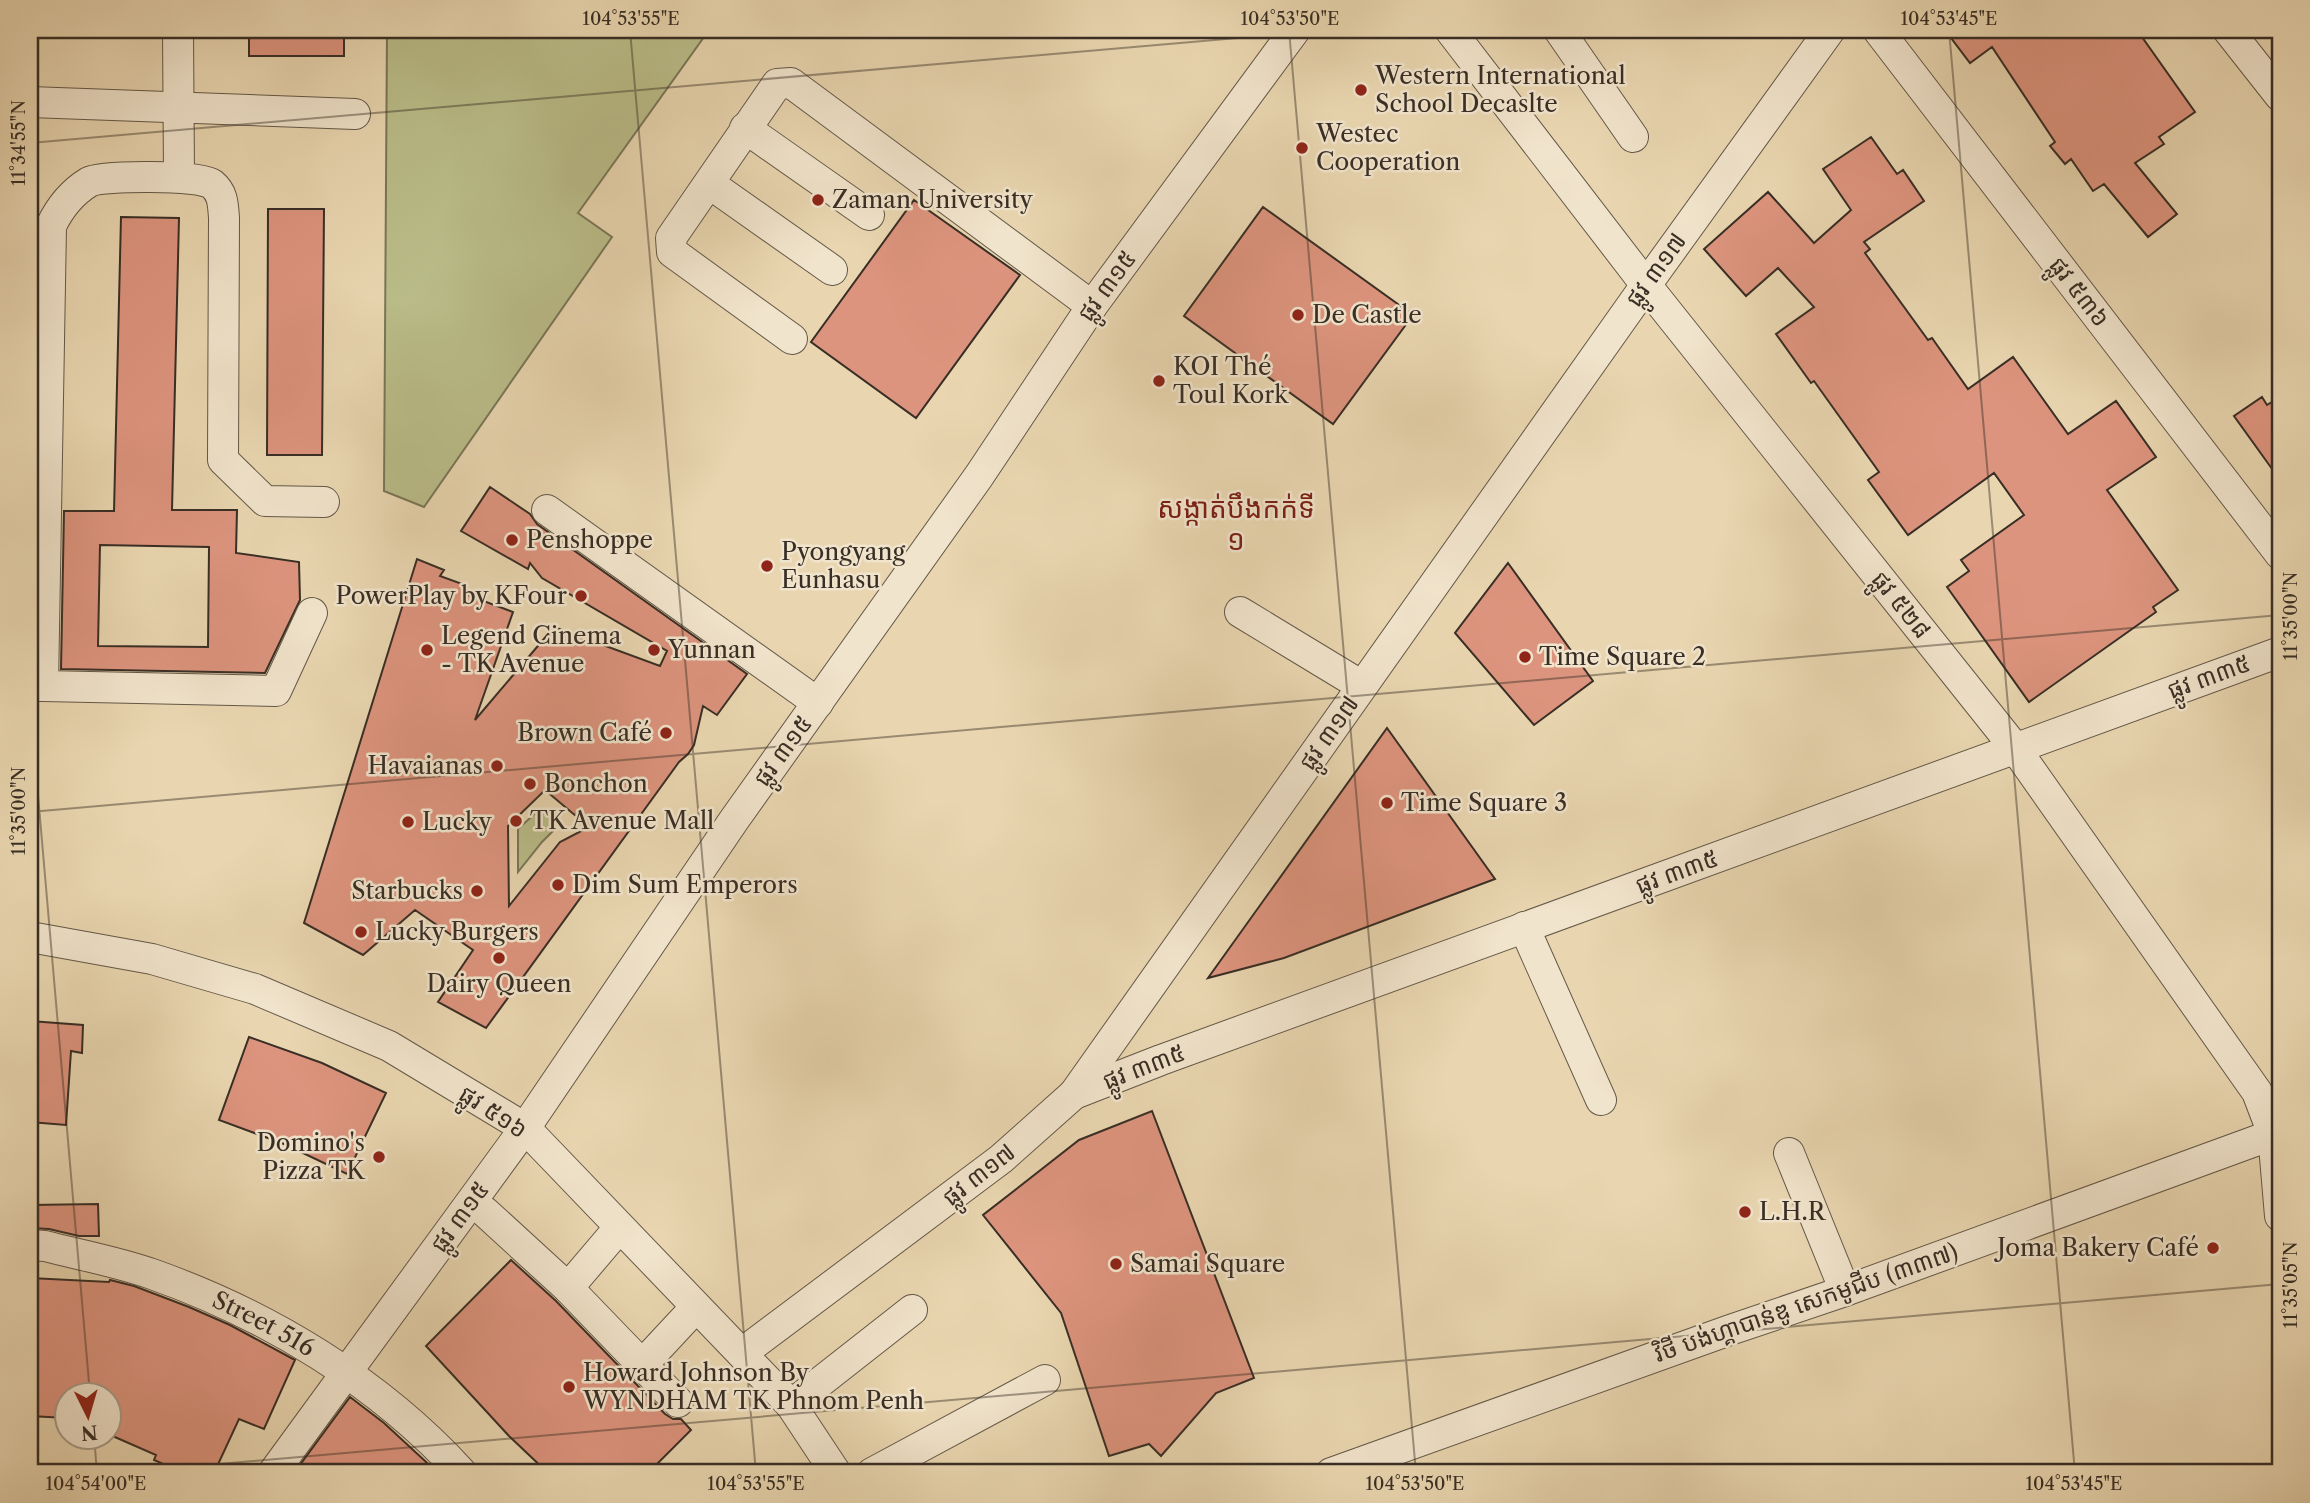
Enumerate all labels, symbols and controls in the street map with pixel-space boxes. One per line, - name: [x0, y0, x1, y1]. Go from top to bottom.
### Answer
- text: 104°53'55"E: [582, 8, 680, 30]
- text: 104°53'50"E: [1241, 8, 1339, 30]
- text: 104°53'45"E: [1900, 8, 1998, 30]
- place label: Western International School Decaslte: [1374, 61, 1626, 118]
- marker: Western International School Decaslte: [1353, 82, 1369, 98]
- text: 11°34'55"N: [8, 100, 30, 186]
- place label: Westec Cooperation: [1315, 119, 1460, 176]
- marker: Westec Cooperation: [1294, 140, 1310, 156]
- place label: Zaman University: [832, 185, 1033, 214]
- marker: Zaman University: [810, 192, 826, 208]
- street label: ផ្លូវ ៣១៧: [1619, 227, 1699, 317]
- street label: ផ្លូវ ៣១៥: [1071, 245, 1149, 332]
- street label: ផ្លូវ ៥៣៦: [2037, 251, 2116, 337]
- place label: De Castle: [1312, 300, 1422, 329]
- marker: De Castle: [1290, 307, 1306, 323]
- place label: KOI Thé Toul Kork: [1173, 352, 1289, 409]
- marker: KOI Thé Toul Kork: [1151, 373, 1167, 389]
- district label: សង្កាត់បឹងកក់ទី ១: [1157, 491, 1315, 557]
- place label: Penshoppe: [526, 525, 653, 554]
- marker: Penshoppe: [504, 532, 520, 548]
- place label: Pyongyang Eunhasu: [781, 537, 905, 594]
- marker: Pyongyang Eunhasu: [759, 558, 775, 574]
- street label: ផ្លូវ ៥២៨: [1859, 565, 1937, 649]
- text: 11°35'00"N: [2280, 571, 2302, 660]
- place label: PowerPlay by KFour: [336, 581, 567, 610]
- marker: PowerPlay by KFour: [573, 588, 589, 604]
- place label: Legend Cinema - TK Avenue: [441, 621, 622, 678]
- place label: Yunnan: [667, 635, 756, 664]
- marker: Legend Cinema - TK Avenue: [419, 642, 435, 658]
- marker: Yunnan: [646, 642, 662, 658]
- place label: Time Square 2: [1539, 642, 1706, 671]
- street label: ផ្លូវ ៣៣៥: [2163, 648, 2257, 712]
- marker: Time Square 2: [1517, 649, 1533, 665]
- street label: ផ្លូវ ៣១៧: [1293, 690, 1371, 780]
- street label: ផ្លូវ ៣១៥: [747, 710, 825, 797]
- place label: Brown Café: [517, 718, 652, 747]
- marker: Brown Café: [658, 725, 674, 741]
- place label: Havaianas: [368, 751, 483, 780]
- marker: Havaianas: [489, 758, 505, 774]
- text: 11°35'00"N: [8, 766, 30, 855]
- place label: Bonchon: [544, 769, 648, 798]
- marker: Bonchon: [522, 776, 538, 792]
- place label: Time Square 3: [1401, 788, 1567, 817]
- marker: Time Square 3: [1379, 795, 1395, 811]
- place label: TK Avenue Mall: [530, 806, 714, 835]
- place label: Lucky: [422, 807, 493, 836]
- marker: TK Avenue Mall: [508, 813, 524, 829]
- marker: Lucky: [400, 814, 416, 830]
- street label: ផ្លូវ ៣៣៥: [1631, 843, 1725, 907]
- place label: Dim Sum Emperors: [572, 870, 798, 899]
- place label: Starbucks: [351, 876, 463, 905]
- marker: Dim Sum Emperors: [550, 877, 566, 893]
- marker: Starbucks: [469, 883, 485, 899]
- place label: Lucky Burgers: [375, 917, 539, 946]
- marker: Lucky Burgers: [353, 924, 369, 940]
- marker: Dairy Queen: [491, 950, 507, 966]
- place label: Dairy Queen: [426, 969, 572, 998]
- street label: ផ្លូវ ៣៣៥: [1098, 1038, 1192, 1103]
- street label: ផ្លូវ ៥១៦: [449, 1079, 533, 1151]
- place label: Domino's Pizza TK: [256, 1128, 366, 1185]
- street label: ផ្លូវ ៣១៧: [937, 1137, 1026, 1218]
- marker: Domino's Pizza TK: [371, 1149, 387, 1165]
- street label: ផ្លូវ ៣១៥: [424, 1176, 502, 1263]
- place label: L.H.R: [1759, 1197, 1827, 1226]
- marker: L.H.R: [1737, 1204, 1753, 1220]
- place label: Joma Bakery Café: [1993, 1233, 2199, 1262]
- street label: វិថី បង់ហ្គាបាន់ឌូ សេកមូជីប (៣៣៧): [1650, 1237, 1962, 1370]
- marker: Joma Bakery Café: [2205, 1240, 2221, 1256]
- text: 11°35'05"N: [2280, 1241, 2302, 1329]
- place label: Samai Square: [1130, 1249, 1285, 1278]
- marker: Samai Square: [1108, 1256, 1124, 1272]
- street label: Street 516: [208, 1285, 320, 1362]
- place label: Howard Johnson By WYNDHAM TK Phnom Penh: [582, 1358, 924, 1415]
- marker: Howard Johnson By WYNDHAM TK Phnom Penh: [561, 1379, 577, 1395]
- north arrow: [52, 1380, 122, 1450]
- text: N: [80, 1420, 99, 1445]
- text: 104°54'00"E: [46, 1473, 146, 1495]
- text: 104°53'55"E: [707, 1473, 805, 1495]
- text: 104°53'50"E: [1366, 1473, 1464, 1495]
- text: 104°53'45"E: [2025, 1473, 2123, 1495]

